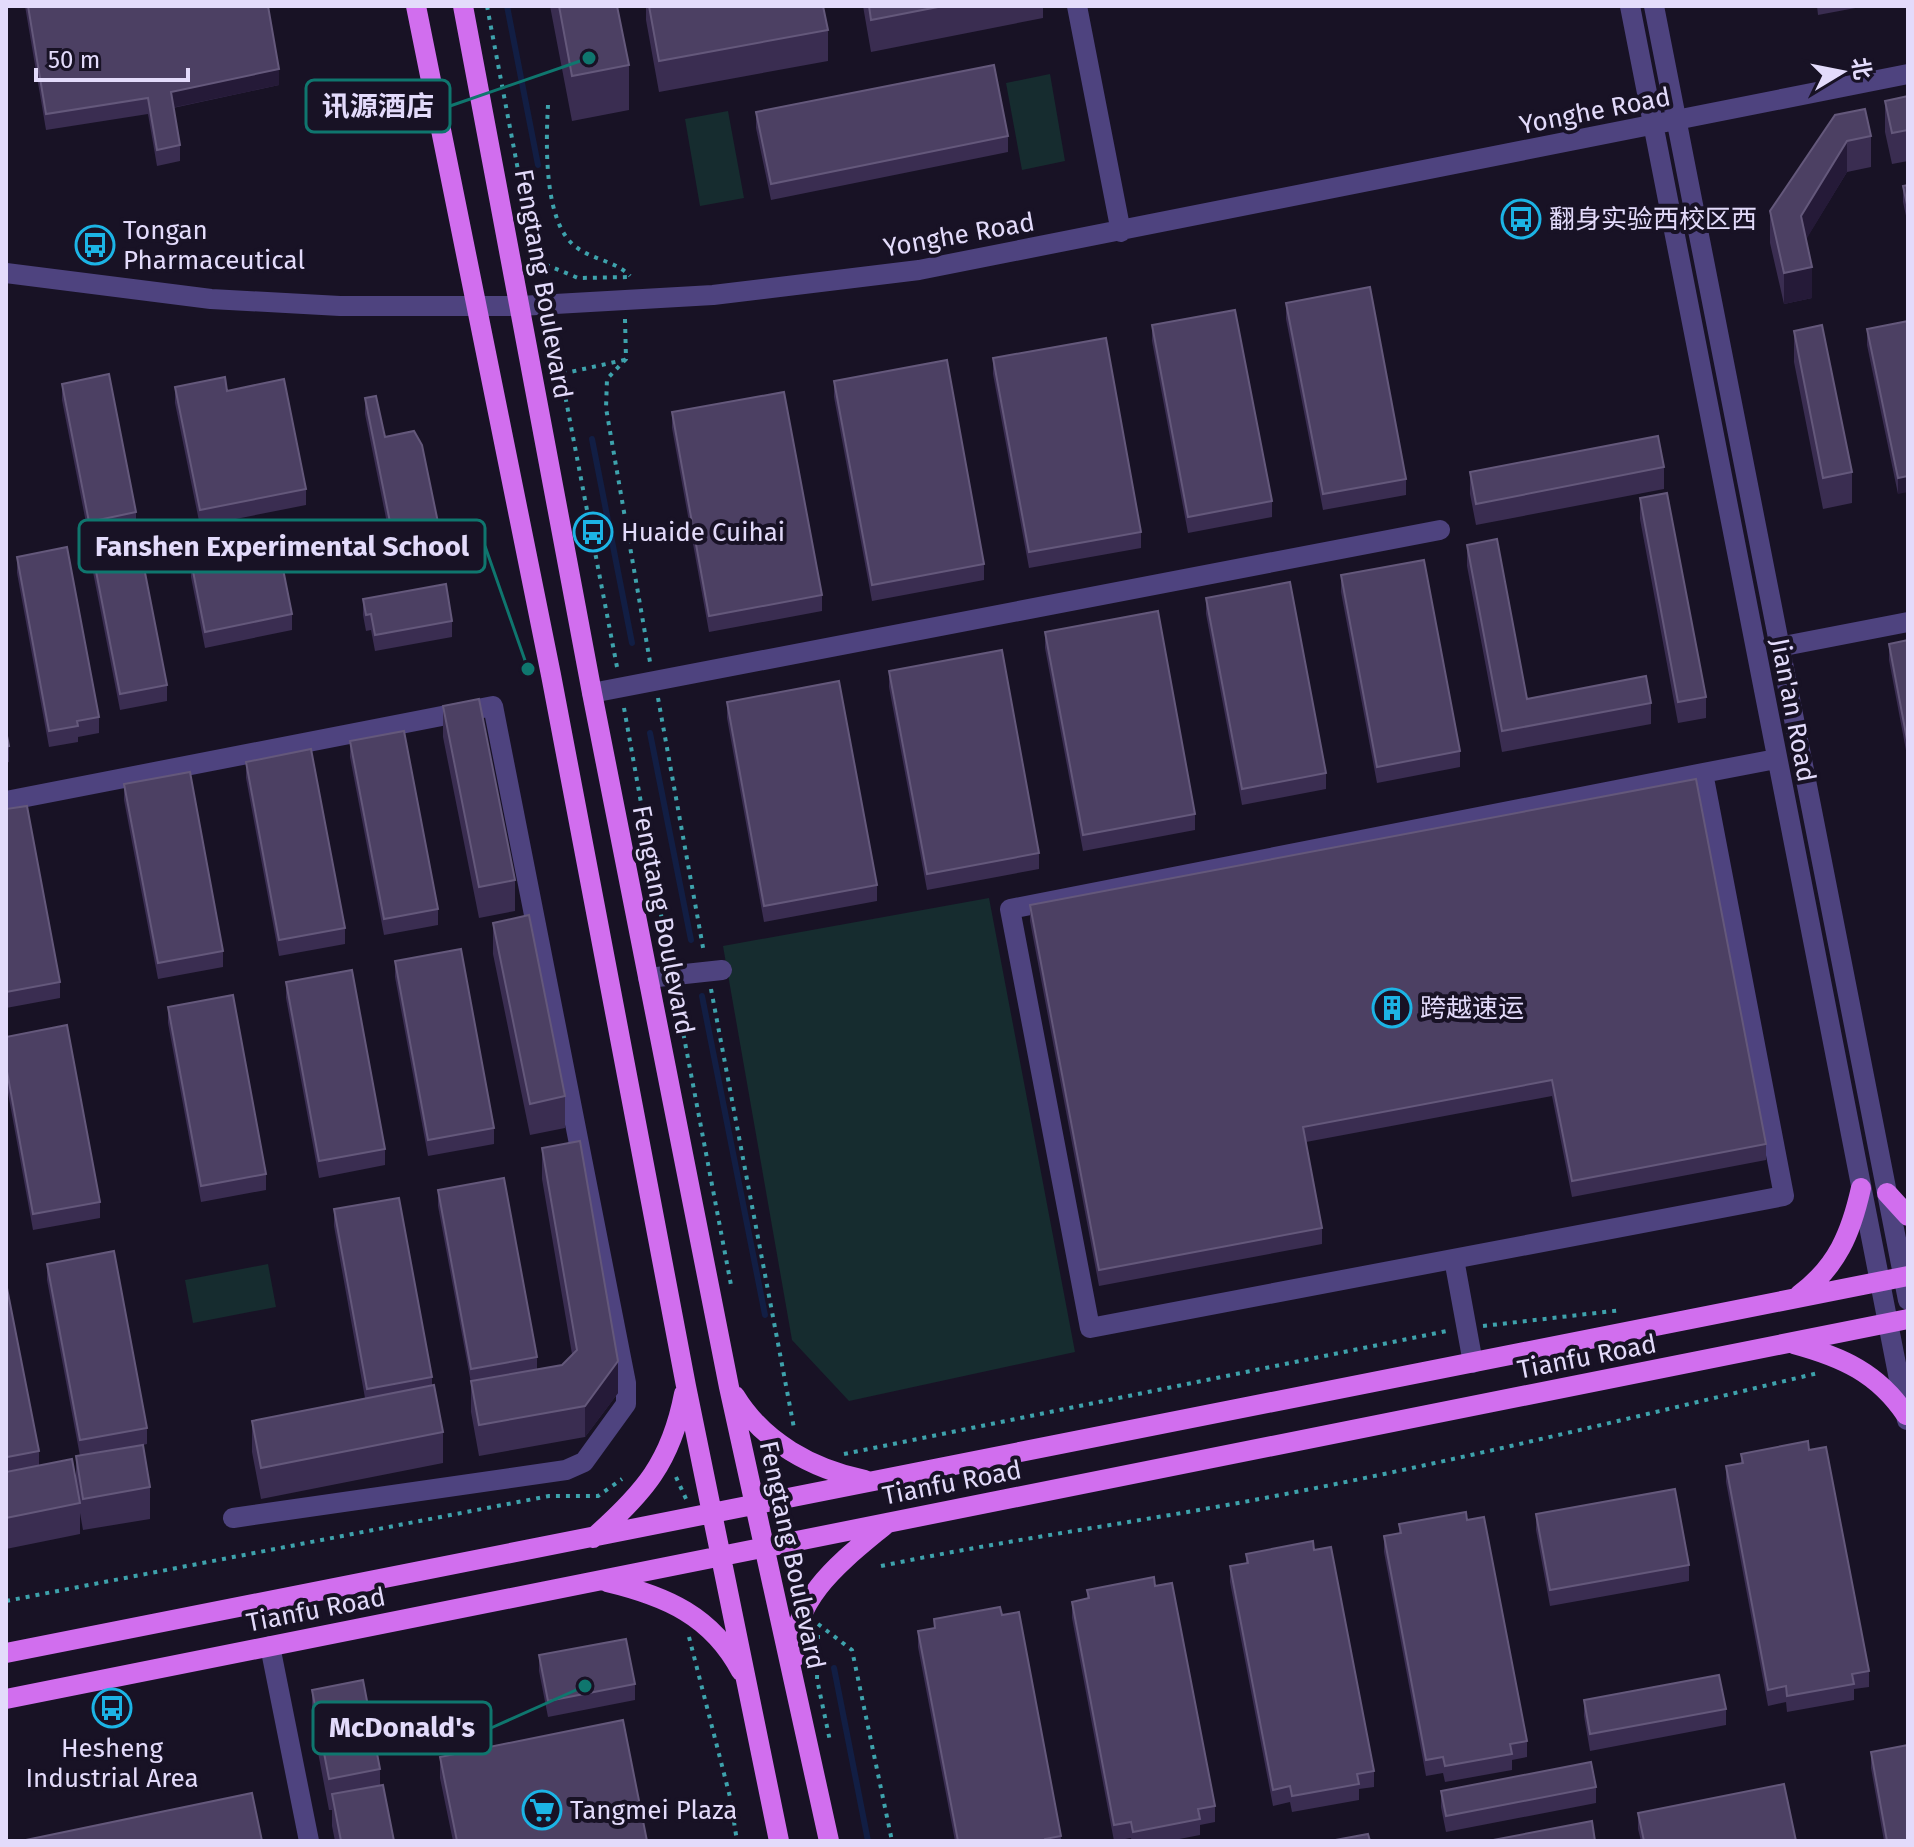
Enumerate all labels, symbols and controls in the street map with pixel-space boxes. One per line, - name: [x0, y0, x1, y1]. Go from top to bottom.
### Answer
- scale bar: [36, 32, 188, 82]
- north arrow: [1802, 32, 1882, 112]
- text: 50 m: [48, 46, 100, 74]
- text: 北: [1846, 55, 1876, 82]
- callout: 讯源酒店: [306, 80, 450, 132]
- street label: Yonghe Road: [1517, 81, 1673, 141]
- text: 讯源酒店: [322, 90, 434, 123]
- street label: Fengtang Boulevard: [508, 167, 578, 401]
- bus stop icon: 翻身实验西校区西: [1500, 198, 1542, 240]
- place label: 翻身实验西校区西: [1549, 204, 1757, 235]
- street label: Yonghe Road: [881, 206, 1037, 264]
- place label: Tongan Pharmaceutical: [123, 215, 305, 276]
- bus stop icon: Tongan Pharmaceutical: [74, 224, 116, 266]
- bus stop icon: Huaide Cuihai: [572, 511, 614, 553]
- place label: Huaide Cuihai: [621, 517, 785, 548]
- callout: Fanshen Experimental School: [79, 520, 485, 572]
- text: Fanshen Experimental School: [95, 530, 470, 563]
- street label: Jian'an Road: [1764, 635, 1822, 785]
- street label: Fengtang Boulevard: [626, 803, 700, 1037]
- building icon: 跨越速运: [1371, 987, 1413, 1029]
- place label: 跨越速运: [1420, 993, 1524, 1024]
- street label: Tianfu Road: [1515, 1328, 1659, 1386]
- street label: Fengtang Boulevard: [753, 1438, 831, 1672]
- street label: Tianfu Road: [880, 1454, 1024, 1512]
- street label: Tianfu Road: [244, 1581, 388, 1639]
- bus stop icon: Hesheng Industrial Area: [91, 1687, 133, 1729]
- callout: McDonald's: [313, 1702, 491, 1754]
- text: McDonald's: [329, 1711, 475, 1744]
- place label: Hesheng Industrial Area: [25, 1733, 199, 1794]
- supermarket icon: Tangmei Plaza: [521, 1789, 563, 1831]
- place label: Tangmei Plaza: [570, 1795, 737, 1826]

